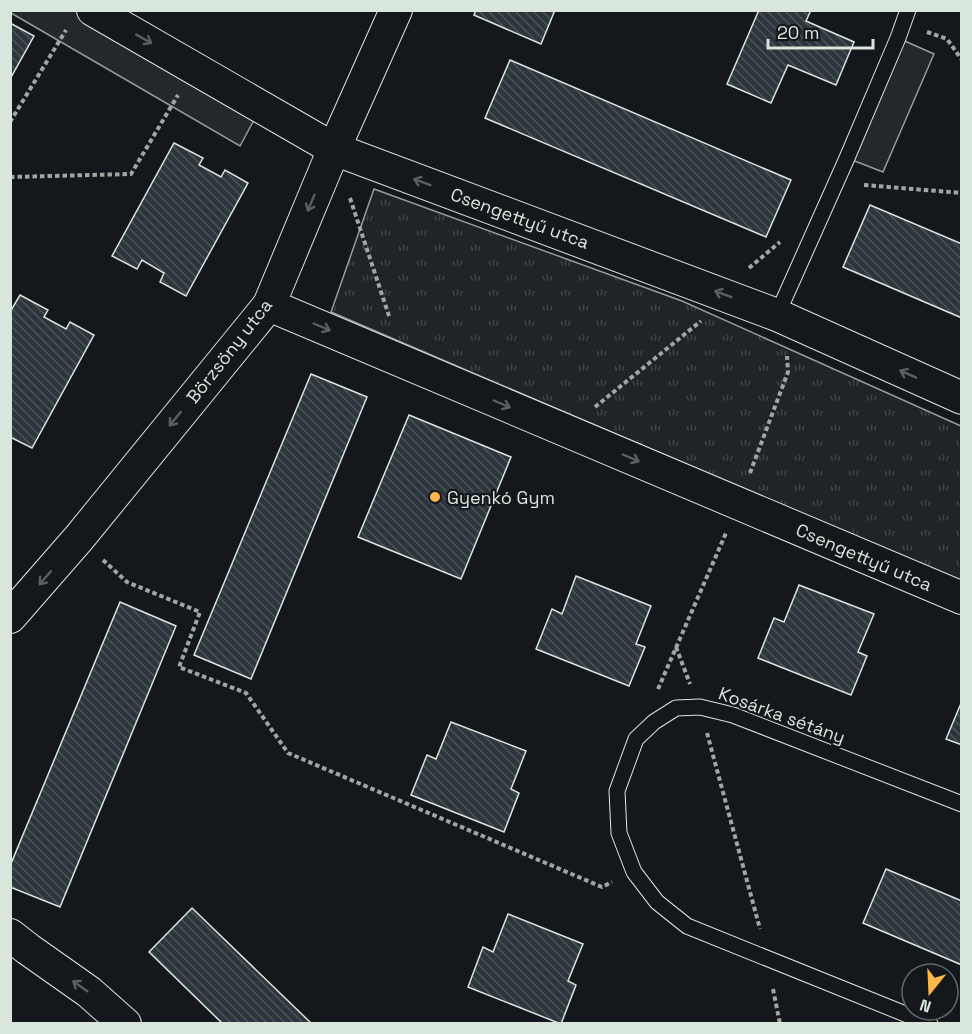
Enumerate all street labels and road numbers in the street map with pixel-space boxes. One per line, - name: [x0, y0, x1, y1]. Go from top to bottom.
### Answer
- street label: Csengettyű utca: [448, 182, 592, 254]
- street label: Börzsöny utca: [181, 294, 277, 408]
- street label: Csengettyű utca: [792, 518, 936, 596]
- street label: Kosárka sétány: [716, 681, 848, 749]

